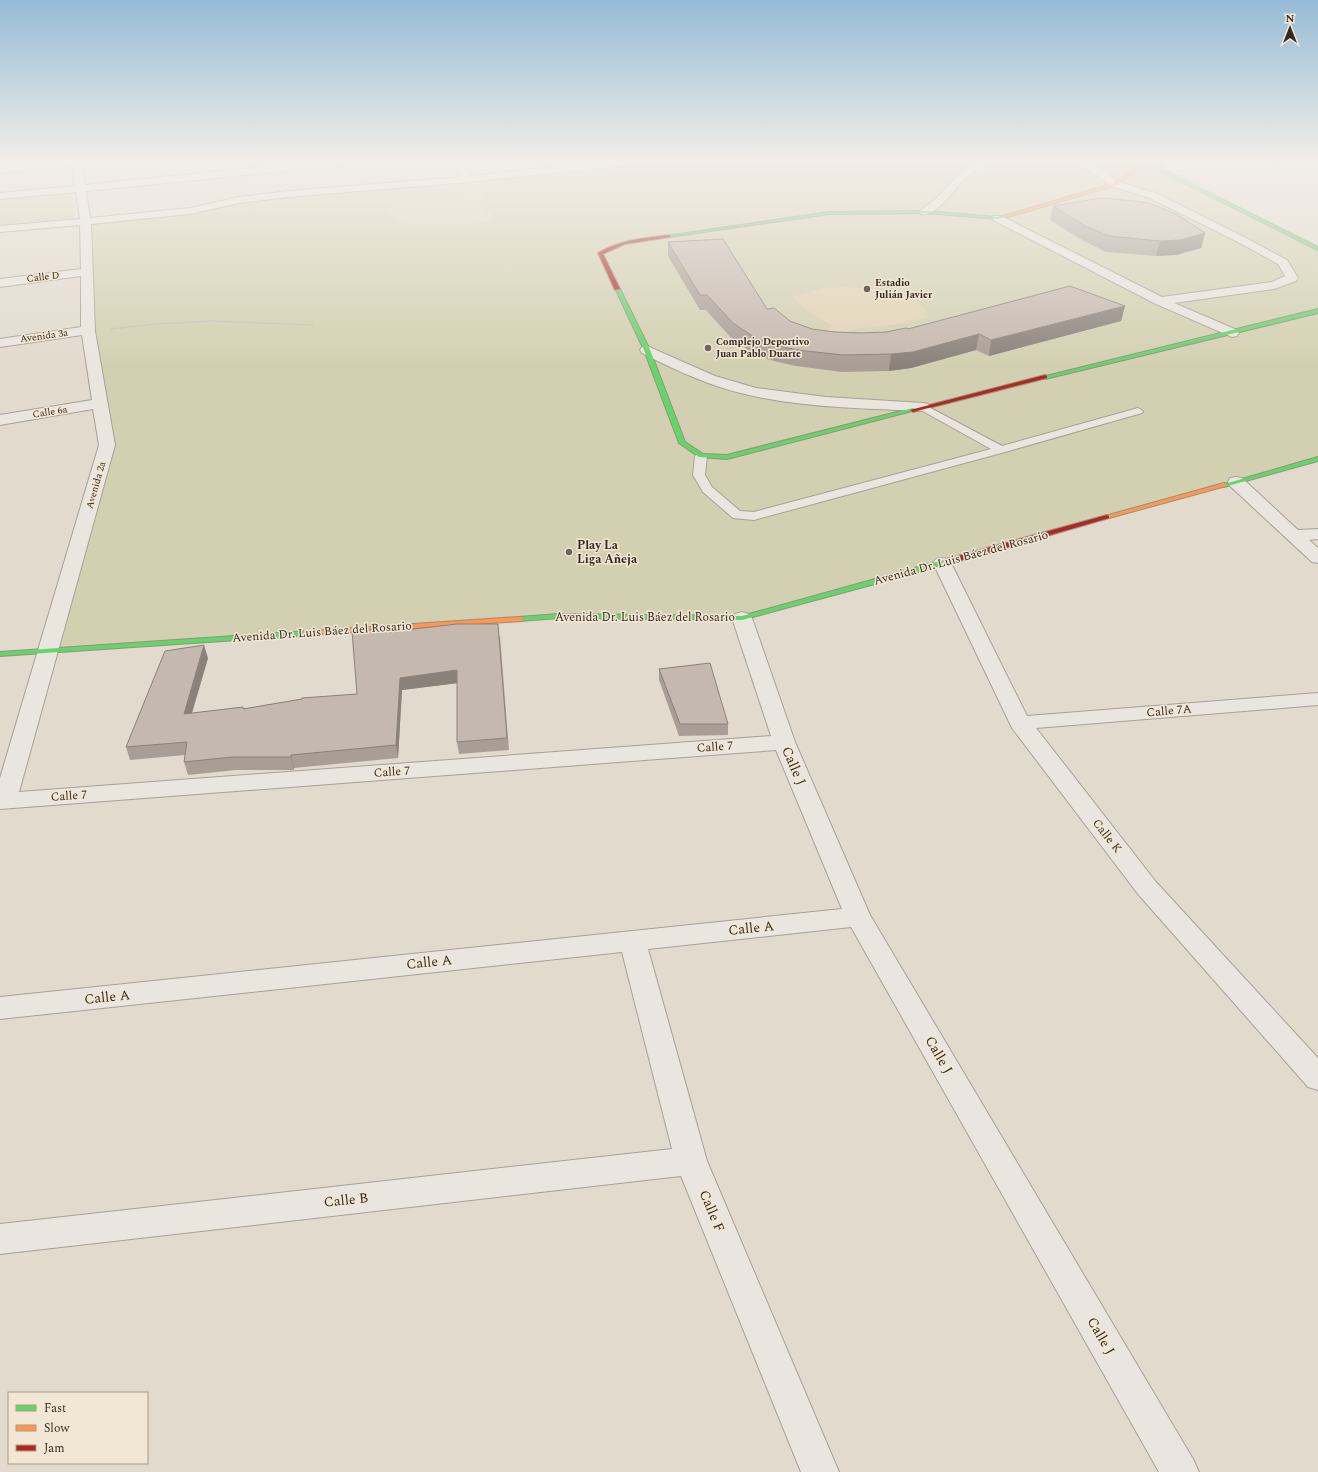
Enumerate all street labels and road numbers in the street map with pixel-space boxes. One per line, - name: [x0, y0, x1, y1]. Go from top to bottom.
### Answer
- street label: Calle D: [26, 267, 61, 287]
- street label: Avenida 3a: [19, 325, 69, 347]
- street label: Calle 6a: [31, 401, 69, 423]
- street label: Avenida 2a: [82, 459, 110, 511]
- street label: Avenida Dr. Luis Báez del Rosario: [872, 526, 1050, 590]
- street label: Avenida Dr. Luis Báez del Rosario: [555, 608, 735, 627]
- street label: Avenida Dr. Luis Báez del Rosario: [232, 616, 412, 648]
- street label: Calle 7A: [1146, 700, 1192, 722]
- street label: Calle 7: [696, 736, 734, 758]
- street label: Calle J: [776, 743, 812, 789]
- street label: Calle 7: [373, 761, 411, 783]
- street label: Calle 7: [50, 785, 88, 807]
- street label: Calle K: [1088, 815, 1127, 858]
- street label: Calle A: [727, 915, 775, 941]
- street label: Calle A: [405, 949, 453, 975]
- street label: Calle A: [83, 984, 131, 1010]
- street label: Calle J: [920, 1032, 958, 1078]
- street label: Calle B: [323, 1187, 369, 1213]
- street label: Calle F: [694, 1187, 730, 1235]
- street label: Calle J: [1082, 1313, 1120, 1359]

